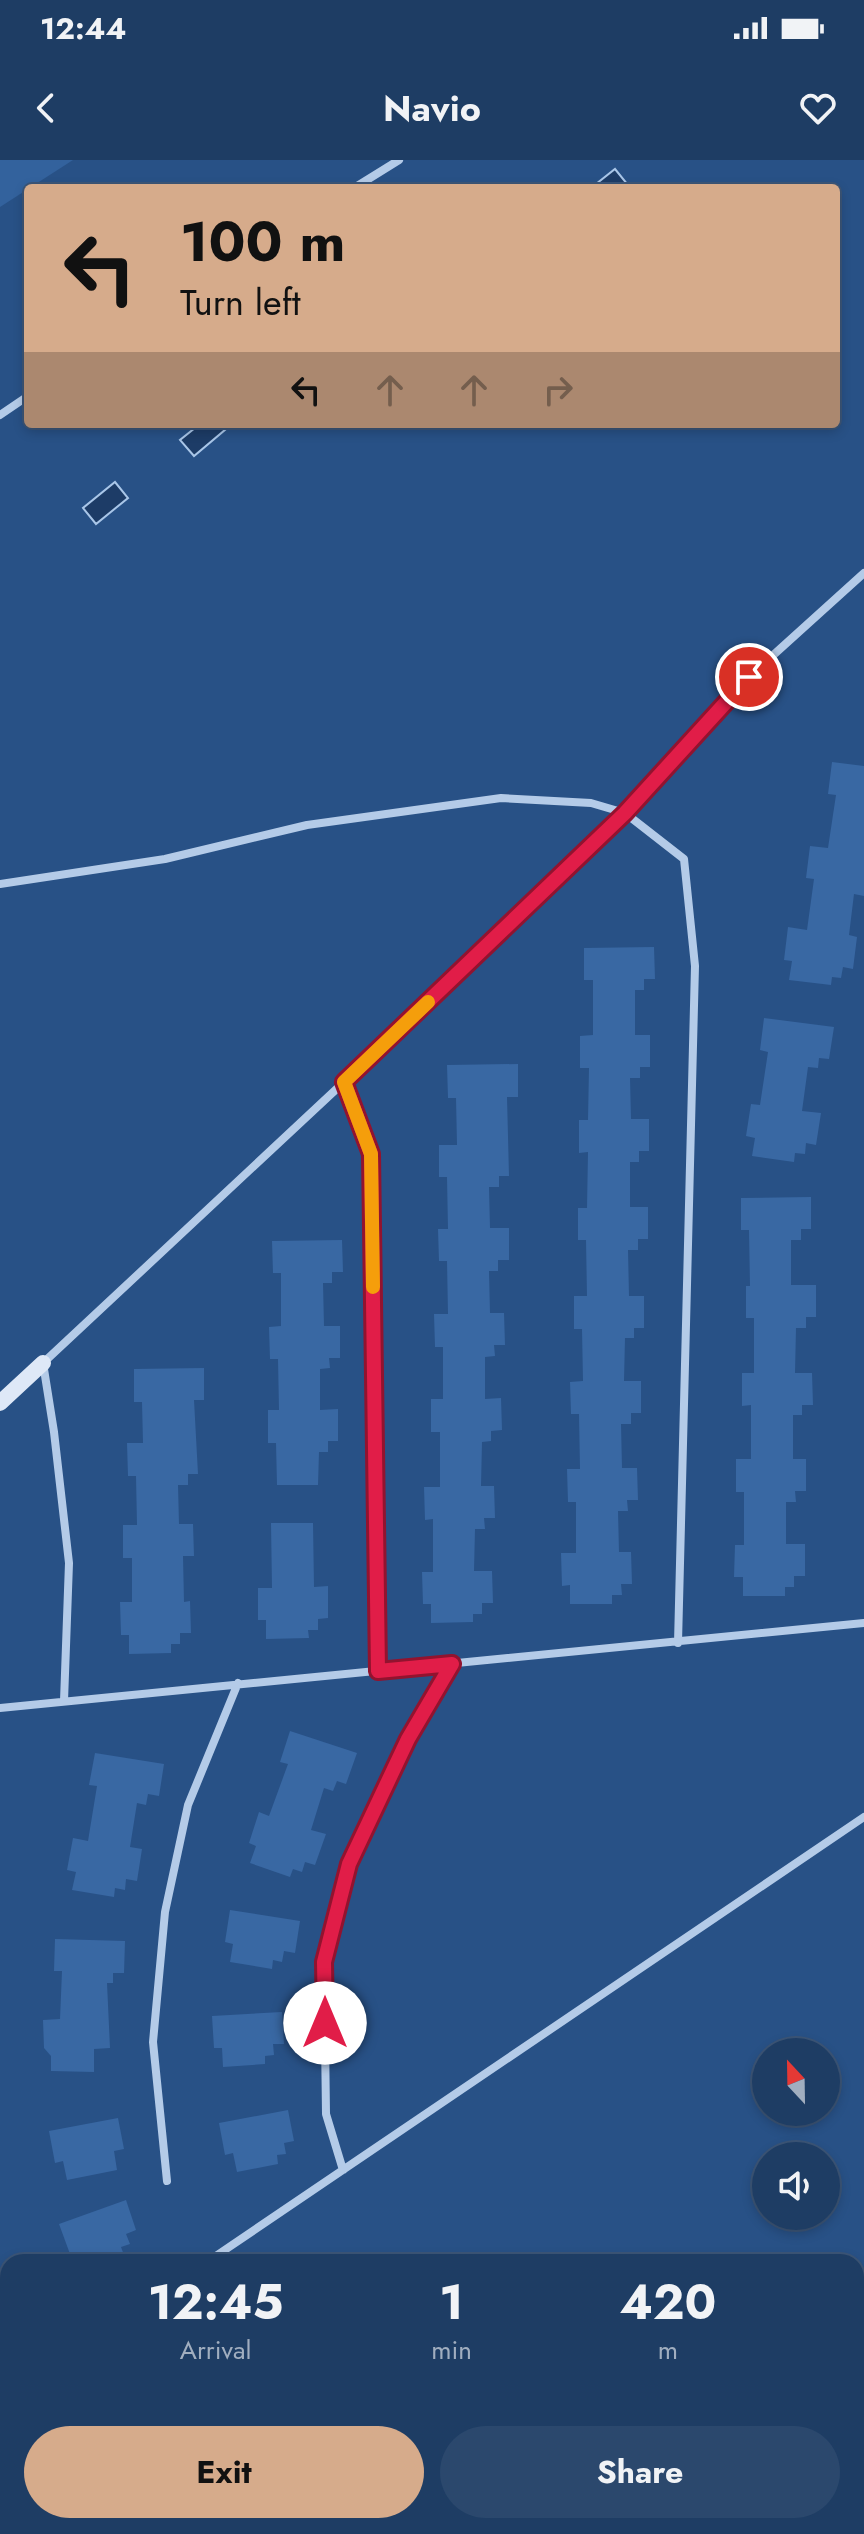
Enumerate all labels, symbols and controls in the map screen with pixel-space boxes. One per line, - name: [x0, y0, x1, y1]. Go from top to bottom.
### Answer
- text: 12:44: [40, 7, 127, 50]
- text: Navio: [383, 82, 481, 134]
- icon: back: [24, 86, 68, 130]
- icon: heart: [796, 86, 840, 130]
- text: 100 m: [180, 201, 345, 282]
- icon: left: [48, 216, 152, 320]
- text: Turn left: [180, 276, 301, 328]
- icon: left: [284, 368, 328, 412]
- icon: ahead: [368, 368, 412, 412]
- icon: ahead: [452, 368, 496, 412]
- icon: right: [536, 368, 580, 412]
- pin: [715, 643, 783, 711]
- icon: arrive: [727, 655, 771, 699]
- position arrow: [283, 1981, 367, 2065]
- north arrow: [752, 2038, 840, 2126]
- map controls: [752, 2038, 840, 2230]
- button: sound: [752, 2142, 840, 2230]
- text: 12:45: [148, 2268, 284, 2337]
- text: 1: [439, 2268, 464, 2337]
- text: 420: [620, 2268, 716, 2337]
- text: Arrival: [180, 2331, 251, 2369]
- text: min: [431, 2331, 472, 2369]
- text: m: [658, 2331, 678, 2369]
- button: Exit: [24, 2426, 424, 2518]
- button: Share: [440, 2426, 840, 2518]

